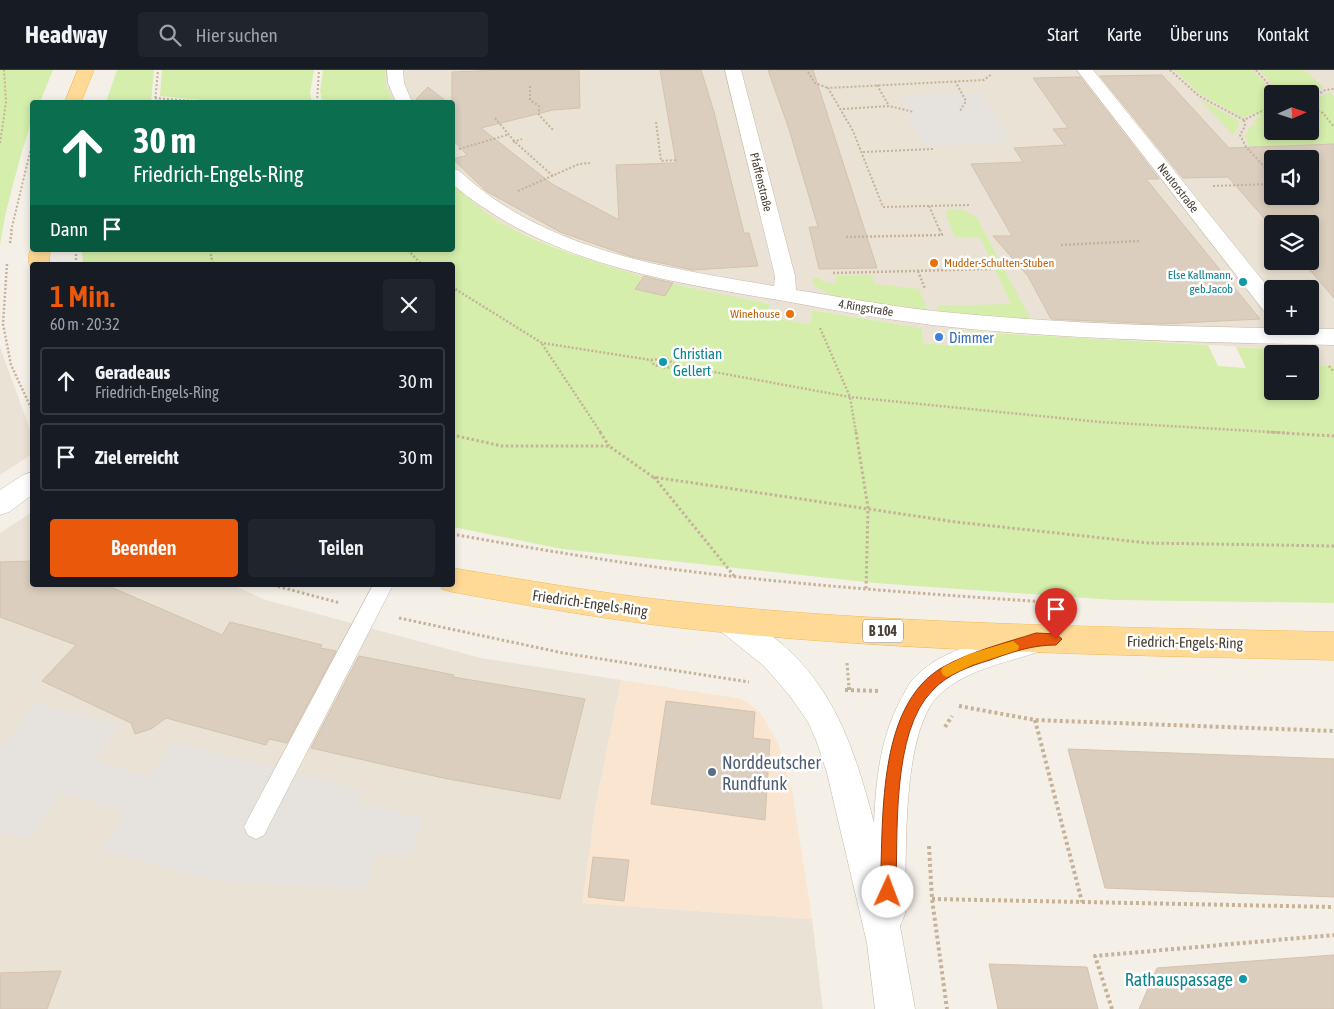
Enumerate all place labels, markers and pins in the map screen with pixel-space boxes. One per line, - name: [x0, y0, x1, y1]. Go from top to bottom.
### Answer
- place label: Mudder-Schulten-Stuben: [944, 256, 1054, 270]
- marker: Mudder-Schulten-Stuben: [928, 257, 940, 269]
- place label: Else Kallmann, geb.Jacob: [1168, 268, 1233, 296]
- marker: Else Kallmann, geb.Jacob: [1237, 276, 1249, 288]
- place label: Winehouse: [730, 307, 780, 321]
- marker: Winehouse: [784, 308, 796, 320]
- place label: Dimmer: [949, 329, 994, 346]
- marker: Dimmer: [933, 331, 945, 343]
- place label: Christian Gellert: [673, 345, 722, 379]
- marker: Christian Gellert: [657, 356, 669, 368]
- pin: [1035, 588, 1077, 639]
- place label: Norddeutscher Rundfunk: [722, 752, 821, 794]
- marker: Norddeutscher Rundfunk: [706, 766, 718, 778]
- place label: Rathauspassage: [1125, 969, 1233, 990]
- marker: Rathauspassage: [1237, 973, 1249, 985]

